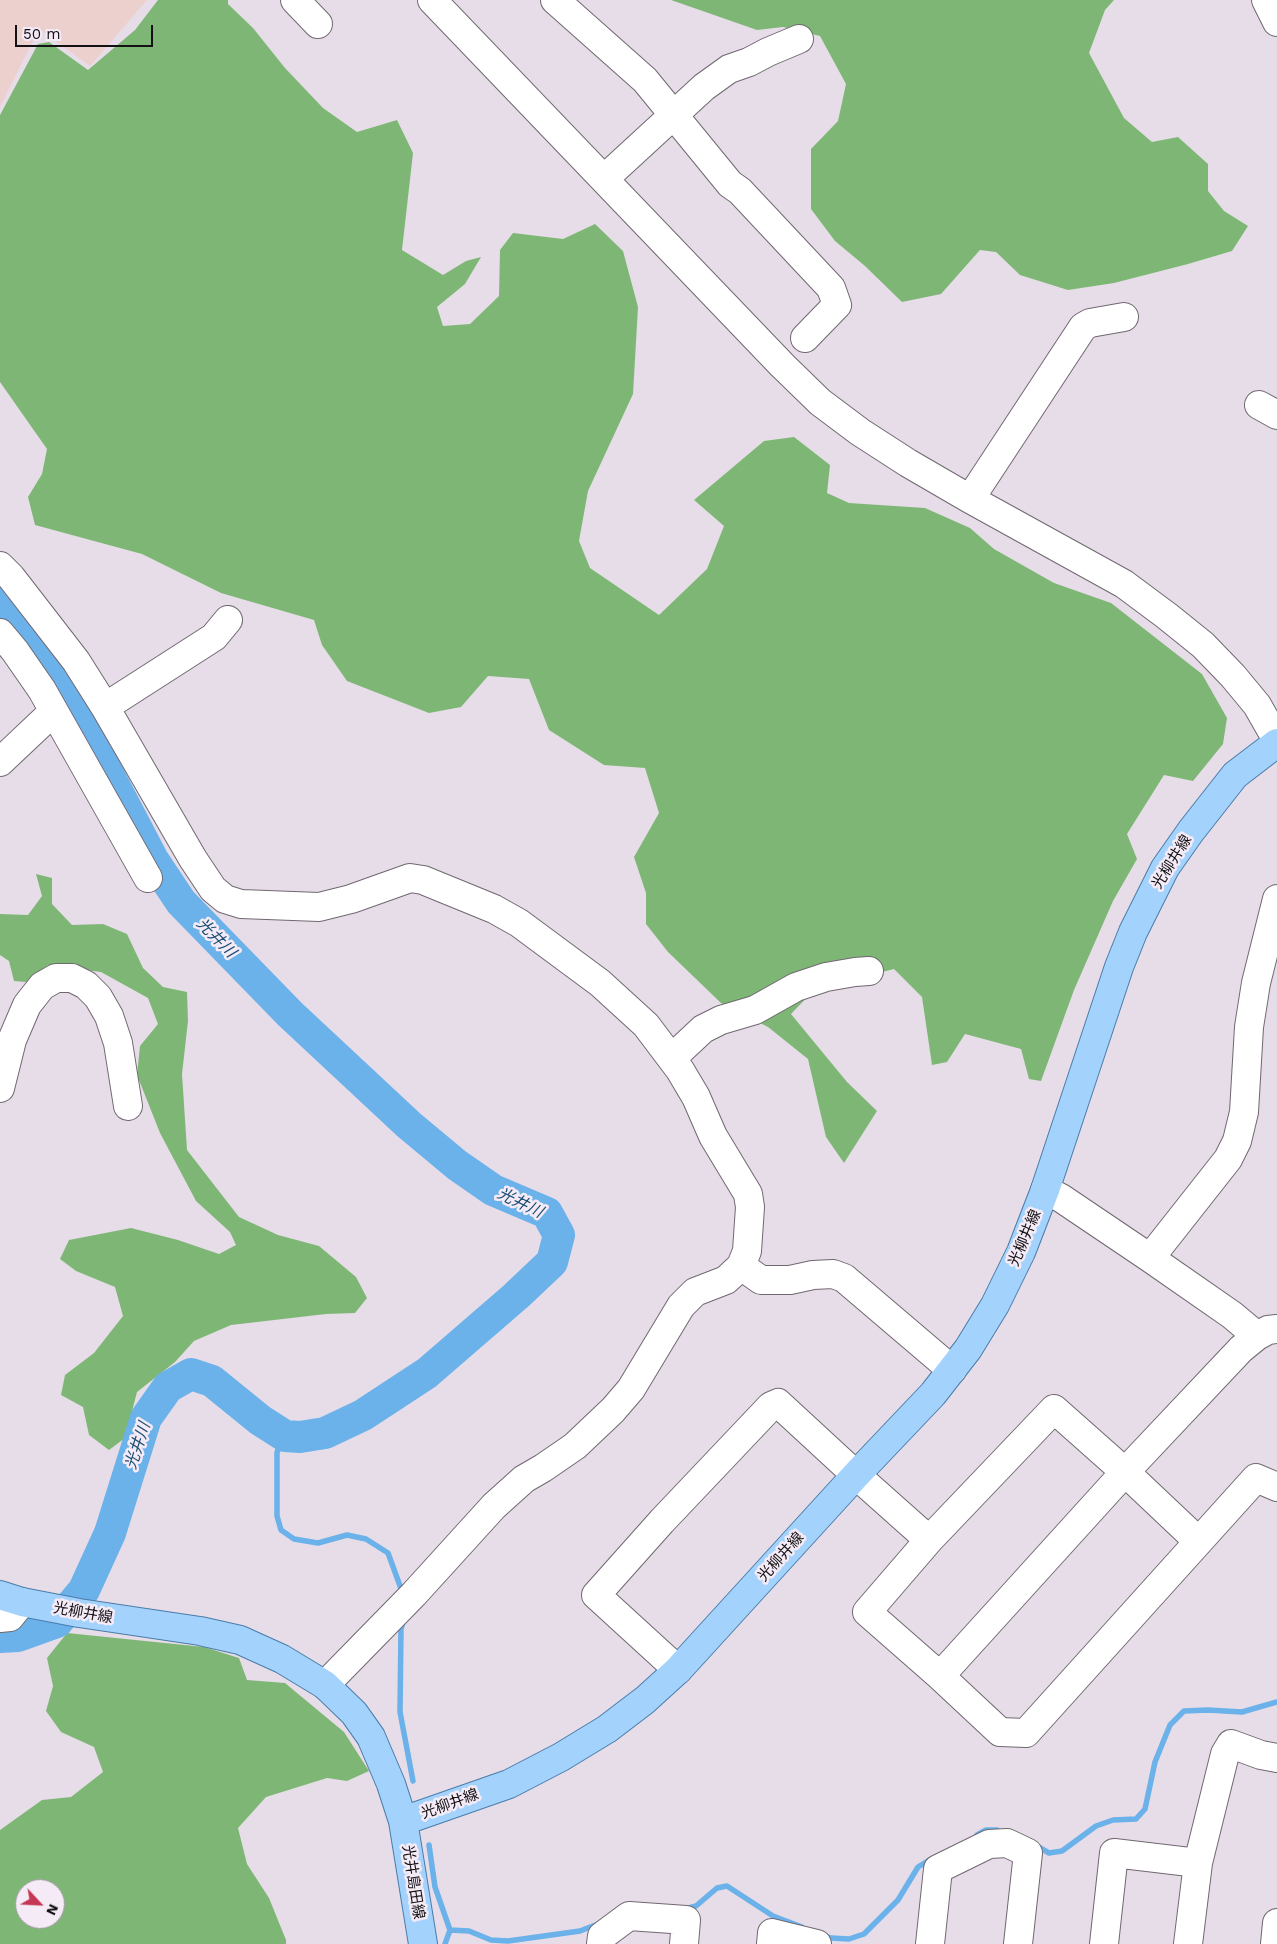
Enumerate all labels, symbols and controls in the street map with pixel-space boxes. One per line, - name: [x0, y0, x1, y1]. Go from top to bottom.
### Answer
- scale bar: [18, 15, 155, 47]
- text: 50 m: [23, 25, 60, 43]
- street label: 光柳井線: [1148, 832, 1196, 892]
- water label: 光井川: [192, 914, 240, 962]
- water label: 光井川: [494, 1184, 546, 1222]
- street label: 光柳井線: [1005, 1207, 1045, 1269]
- water label: 光井川: [121, 1420, 155, 1472]
- street label: 光柳井線: [754, 1529, 808, 1585]
- street label: 光柳井線: [52, 1599, 114, 1627]
- street label: 光柳井線: [419, 1785, 481, 1823]
- street label: 光井島田線: [398, 1844, 428, 1920]
- north arrow: [15, 1879, 65, 1929]
- text: N: [43, 1902, 62, 1918]

